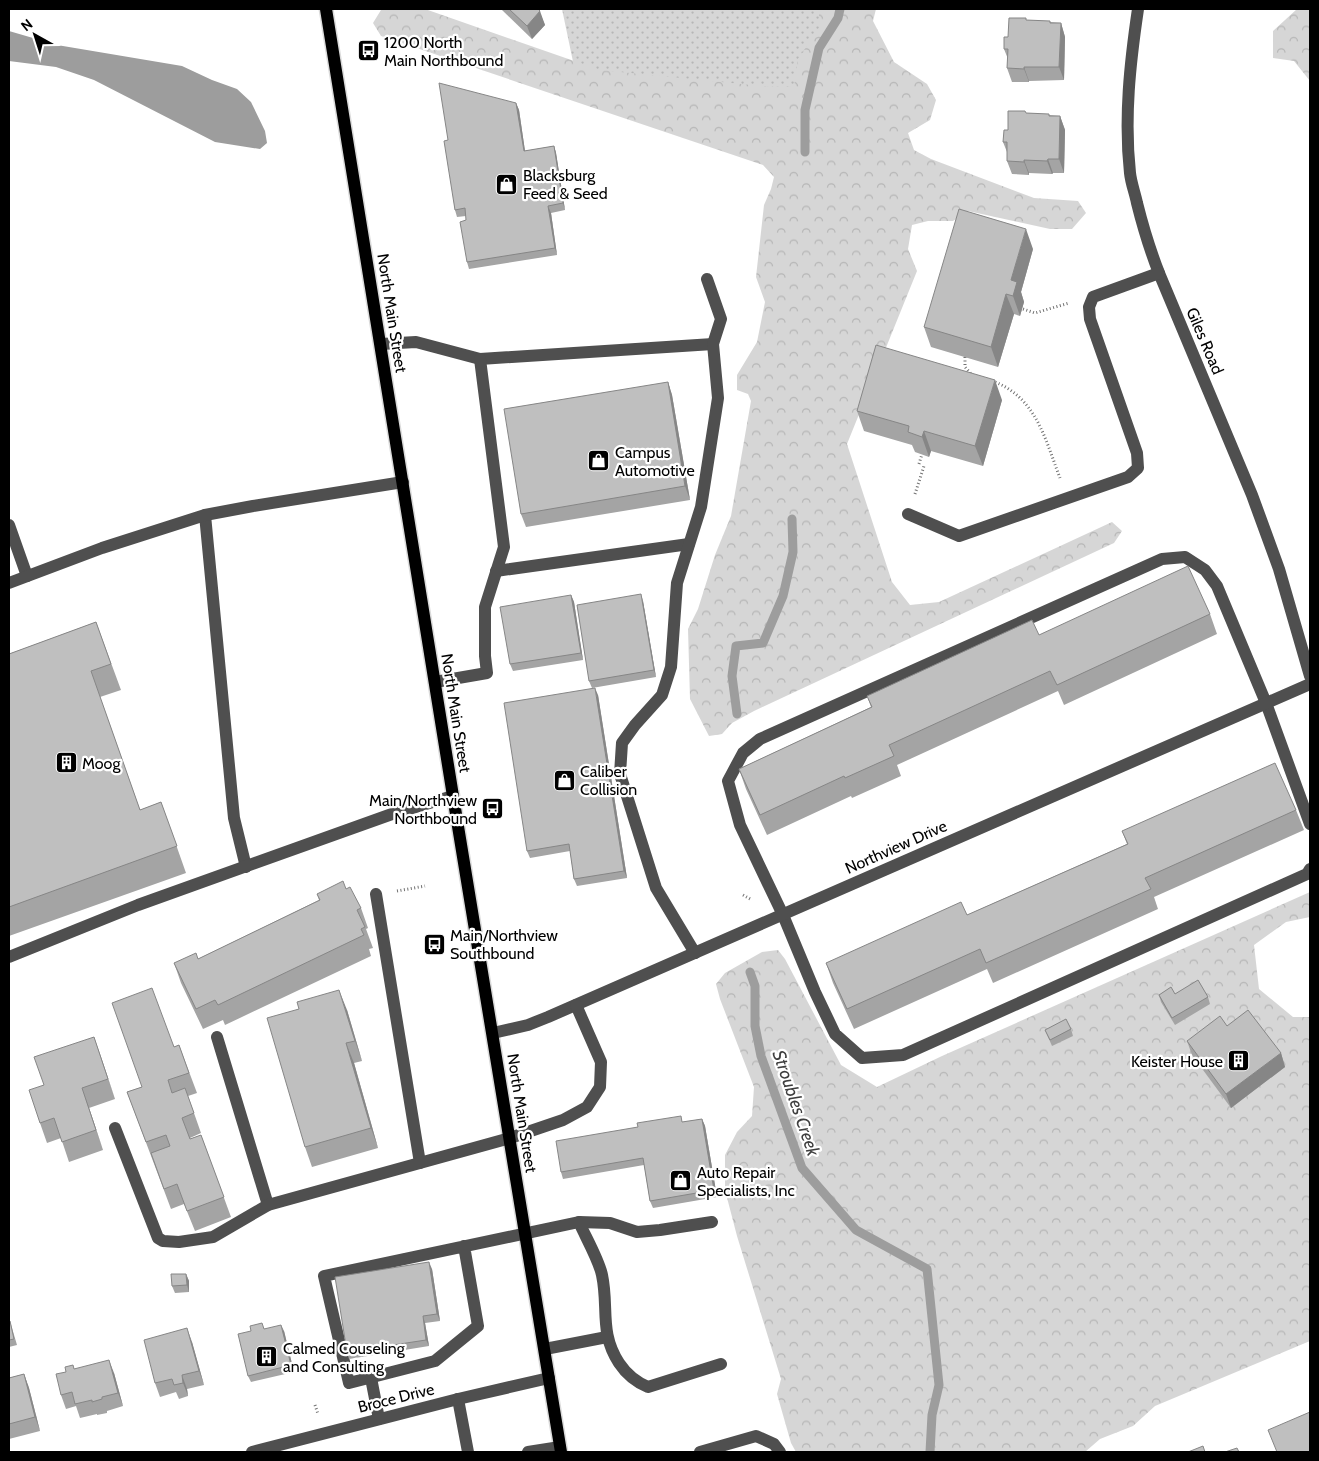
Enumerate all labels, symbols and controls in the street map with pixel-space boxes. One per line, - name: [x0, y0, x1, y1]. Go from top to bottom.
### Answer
- north arrow: [10, 10, 60, 60]
- text: N: [17, 15, 36, 35]
- place label: 1200 North Main Northbound: [384, 33, 503, 70]
- bus stop icon: 1200 North Main Northbound: [356, 39, 380, 63]
- place label: Blacksburg Feed & Seed: [523, 166, 608, 203]
- shop icon: Blacksburg Feed & Seed: [495, 172, 519, 196]
- street label: North Main Street: [373, 252, 411, 374]
- street label: Giles Road: [1182, 305, 1228, 377]
- place label: Campus Automotive: [615, 443, 695, 480]
- shop icon: Campus Automotive: [587, 449, 611, 473]
- street label: North Main Street: [437, 652, 475, 774]
- building icon: Moog: [54, 751, 78, 775]
- place label: Moog: [82, 754, 121, 773]
- place label: Caliber Collision: [580, 762, 637, 799]
- shop icon: Caliber Collision: [552, 768, 576, 792]
- place label: Main/Northview Northbound: [369, 791, 477, 828]
- bus stop icon: Main/Northview Northbound: [481, 797, 505, 821]
- street label: Northview Drive: [842, 816, 950, 878]
- place label: Main/Northview Southbound: [450, 926, 558, 963]
- bus stop icon: Main/Northview Southbound: [422, 932, 446, 956]
- water label: Stroubles Creek: [768, 1047, 825, 1160]
- building icon: Keister House: [1227, 1049, 1251, 1073]
- street label: North Main Street: [503, 1052, 541, 1174]
- place label: Keister House: [1131, 1052, 1223, 1071]
- place label: Auto Repair Specialists, Inc: [697, 1163, 795, 1200]
- shop icon: Auto Repair Specialists, Inc: [669, 1169, 693, 1193]
- place label: Calmed Couseling and Consulting: [283, 1339, 406, 1376]
- building icon: Calmed Couseling and Consulting: [255, 1345, 279, 1369]
- street label: Broce Drive: [356, 1379, 436, 1417]

